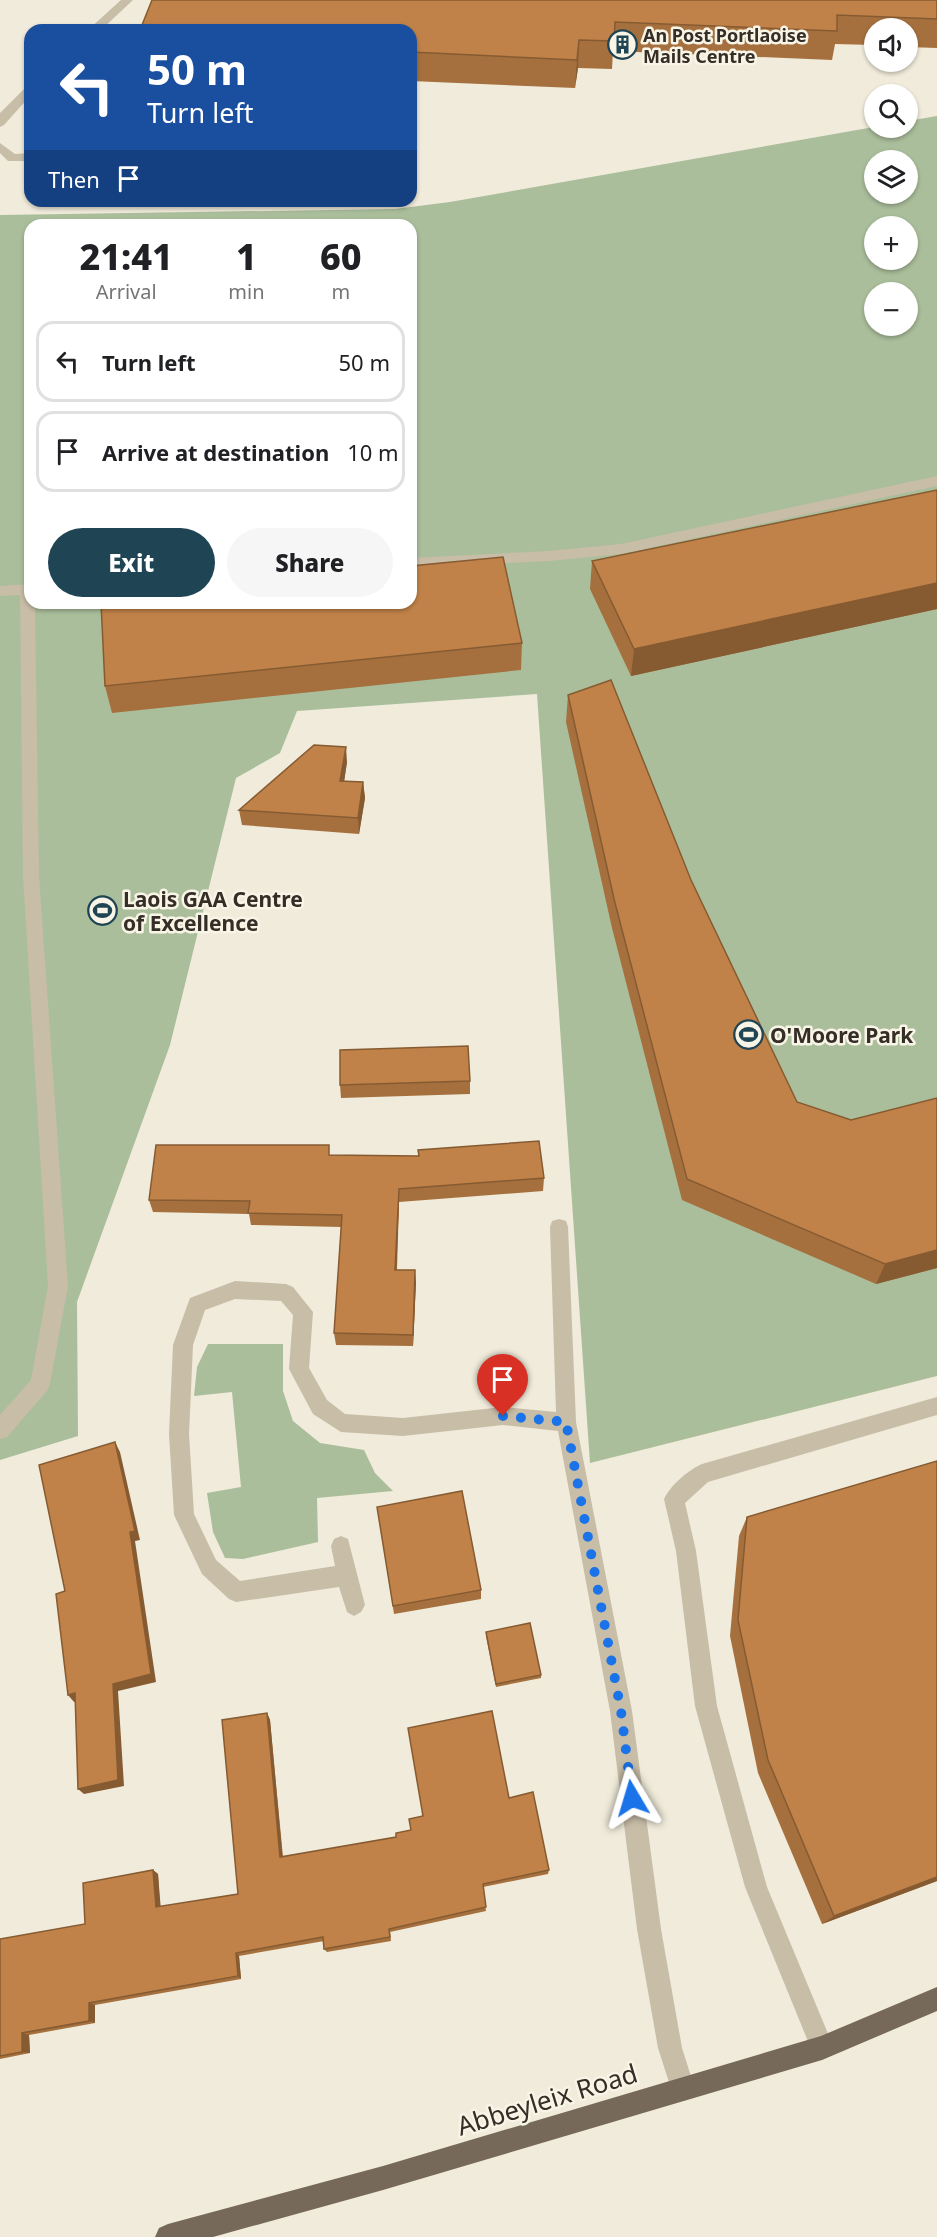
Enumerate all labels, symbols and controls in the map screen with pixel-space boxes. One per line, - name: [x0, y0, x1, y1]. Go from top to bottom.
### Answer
- map controls: [864, 18, 918, 336]
- button: sound: [864, 18, 918, 72]
- place label: An Post Portlaoise Mails Centre: [643, 23, 807, 68]
- building icon: An Post Portlaoise Mails Centre: [606, 29, 638, 61]
- text: 50 m: [147, 40, 247, 97]
- icon: left: [48, 48, 126, 126]
- button: search: [864, 84, 918, 138]
- text: Turn left: [147, 94, 253, 131]
- button: layers: [864, 150, 918, 204]
- icon: arrive: [112, 162, 145, 195]
- text: Then: [48, 164, 100, 194]
- button: +: [864, 216, 918, 270]
- text: 21:41: [79, 232, 173, 281]
- text: 1: [236, 232, 257, 281]
- text: 60: [320, 232, 362, 281]
- text: Arrival: [96, 278, 157, 305]
- text: min: [228, 278, 265, 305]
- text: m: [331, 278, 350, 305]
- button: −: [864, 282, 918, 336]
- icon: left: [51, 345, 84, 378]
- text: Turn left: [102, 347, 196, 377]
- text: 50 m: [339, 347, 390, 377]
- icon: arrive: [51, 435, 84, 468]
- text: Arrive at destination: [102, 437, 329, 467]
- text: 10 m: [347, 437, 399, 467]
- button: Exit: [48, 528, 215, 597]
- button: Share: [227, 528, 393, 597]
- place label: Laois GAA Centre of Excellence: [123, 885, 303, 937]
- sports icon: Laois GAA Centre of Excellence: [86, 895, 118, 927]
- sports icon: O'Moore Park: [733, 1019, 765, 1051]
- place label: O'Moore Park: [770, 1021, 914, 1049]
- pin: [477, 1354, 528, 1416]
- icon: arrive: [486, 1363, 519, 1396]
- position arrow: [600, 1766, 664, 1830]
- street label: Abbeyleix Road: [452, 2054, 642, 2144]

